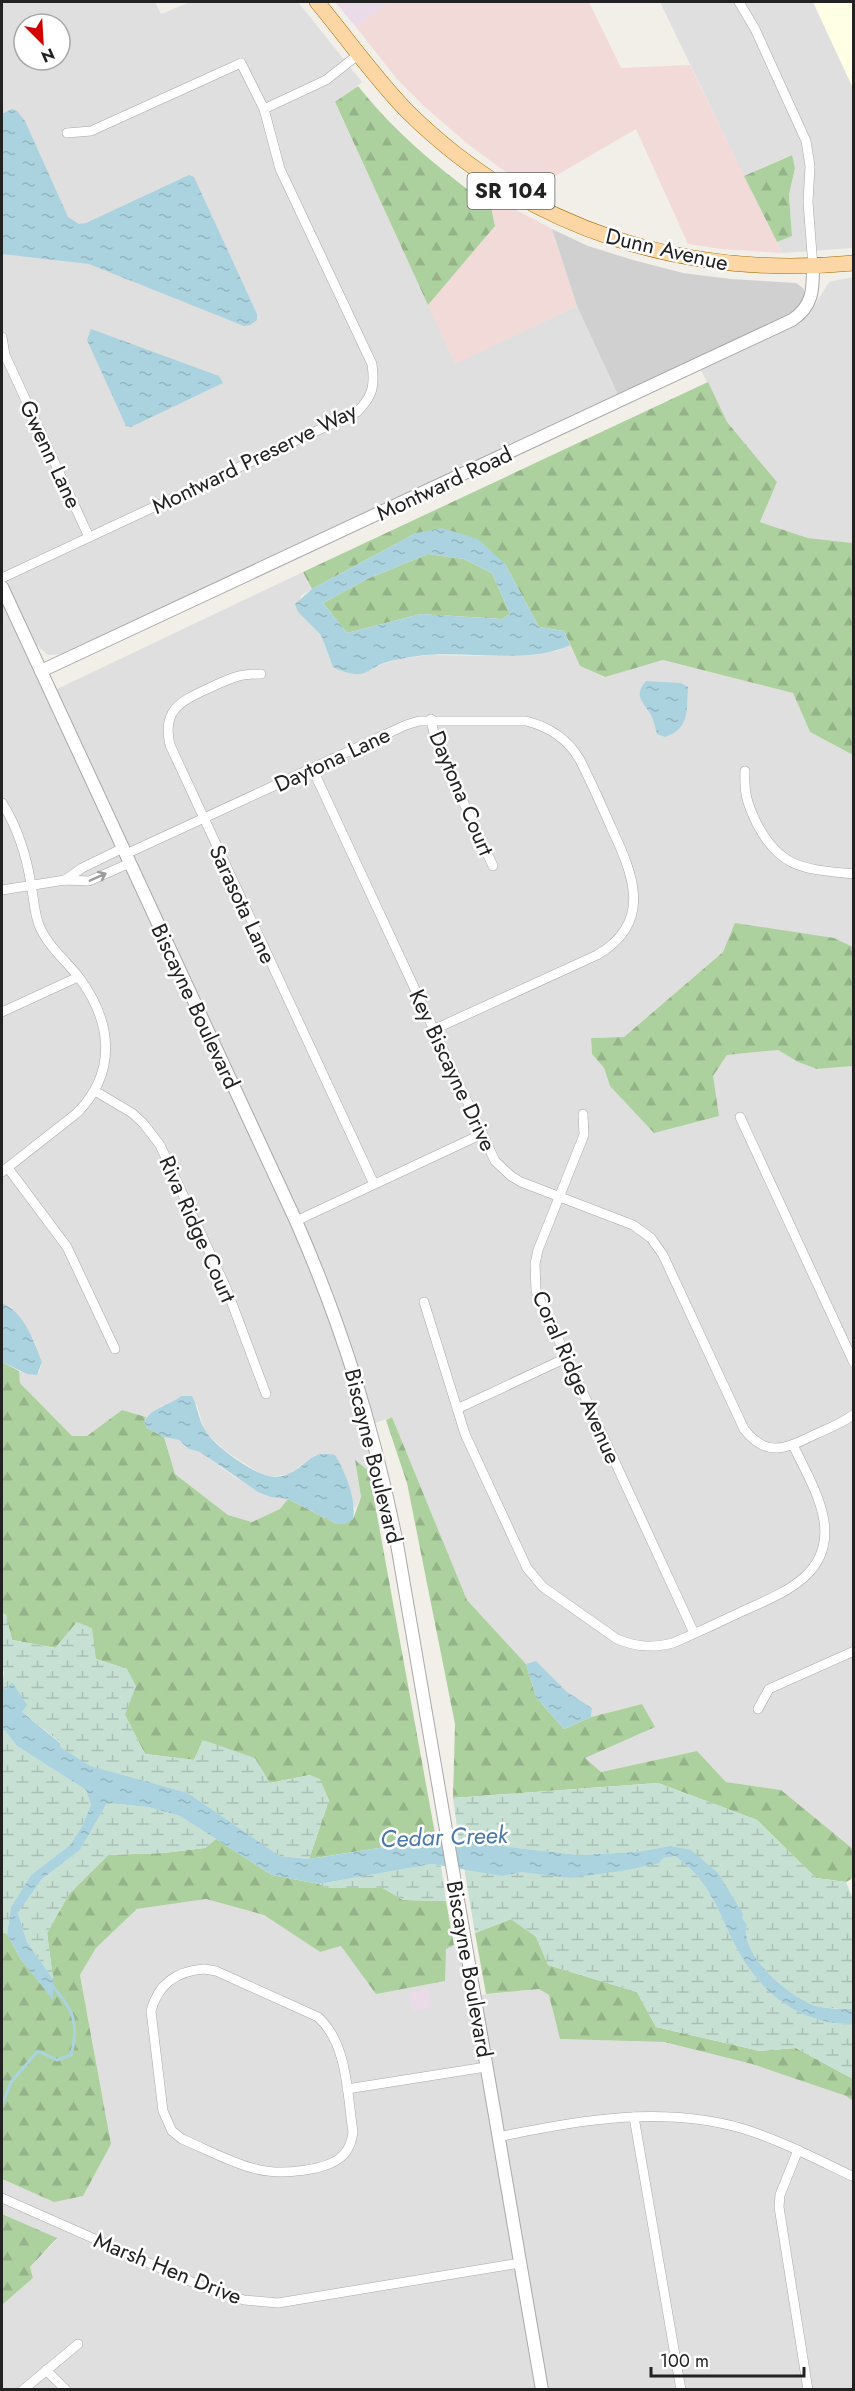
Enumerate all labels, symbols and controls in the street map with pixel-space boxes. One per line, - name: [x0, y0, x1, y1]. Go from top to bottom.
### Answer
- north arrow: [12, 12, 72, 72]
- text: N: [37, 42, 58, 68]
- road number: SR 104: [468, 173, 554, 209]
- street label: Dunn Avenue: [603, 219, 731, 279]
- street label: Gwenn Lane: [12, 394, 90, 514]
- street label: Montward Preserve Way: [146, 394, 362, 522]
- street label: Montward Road: [371, 438, 517, 528]
- street label: Daytona Lane: [269, 718, 395, 800]
- street label: Daytona Court: [421, 726, 503, 861]
- street label: Sarasota Lane: [202, 839, 284, 969]
- one-way arrow: [89, 870, 107, 882]
- street label: Biscayne Boulevard: [144, 918, 248, 1094]
- street label: Key Biscayne Drive: [402, 984, 504, 1156]
- street label: Riva Ridge Court: [151, 1151, 245, 1308]
- street label: Coral Ridge Avenue: [524, 1285, 630, 1469]
- street label: Biscayne Boulevard: [337, 1365, 411, 1547]
- water label: Cedar Creek: [380, 1817, 510, 1856]
- street label: Biscayne Boulevard: [439, 1878, 501, 2060]
- street label: Marsh Hen Drive: [89, 2224, 247, 2312]
- scale bar: [651, 2340, 804, 2378]
- text: 100 m: [660, 2348, 709, 2374]

